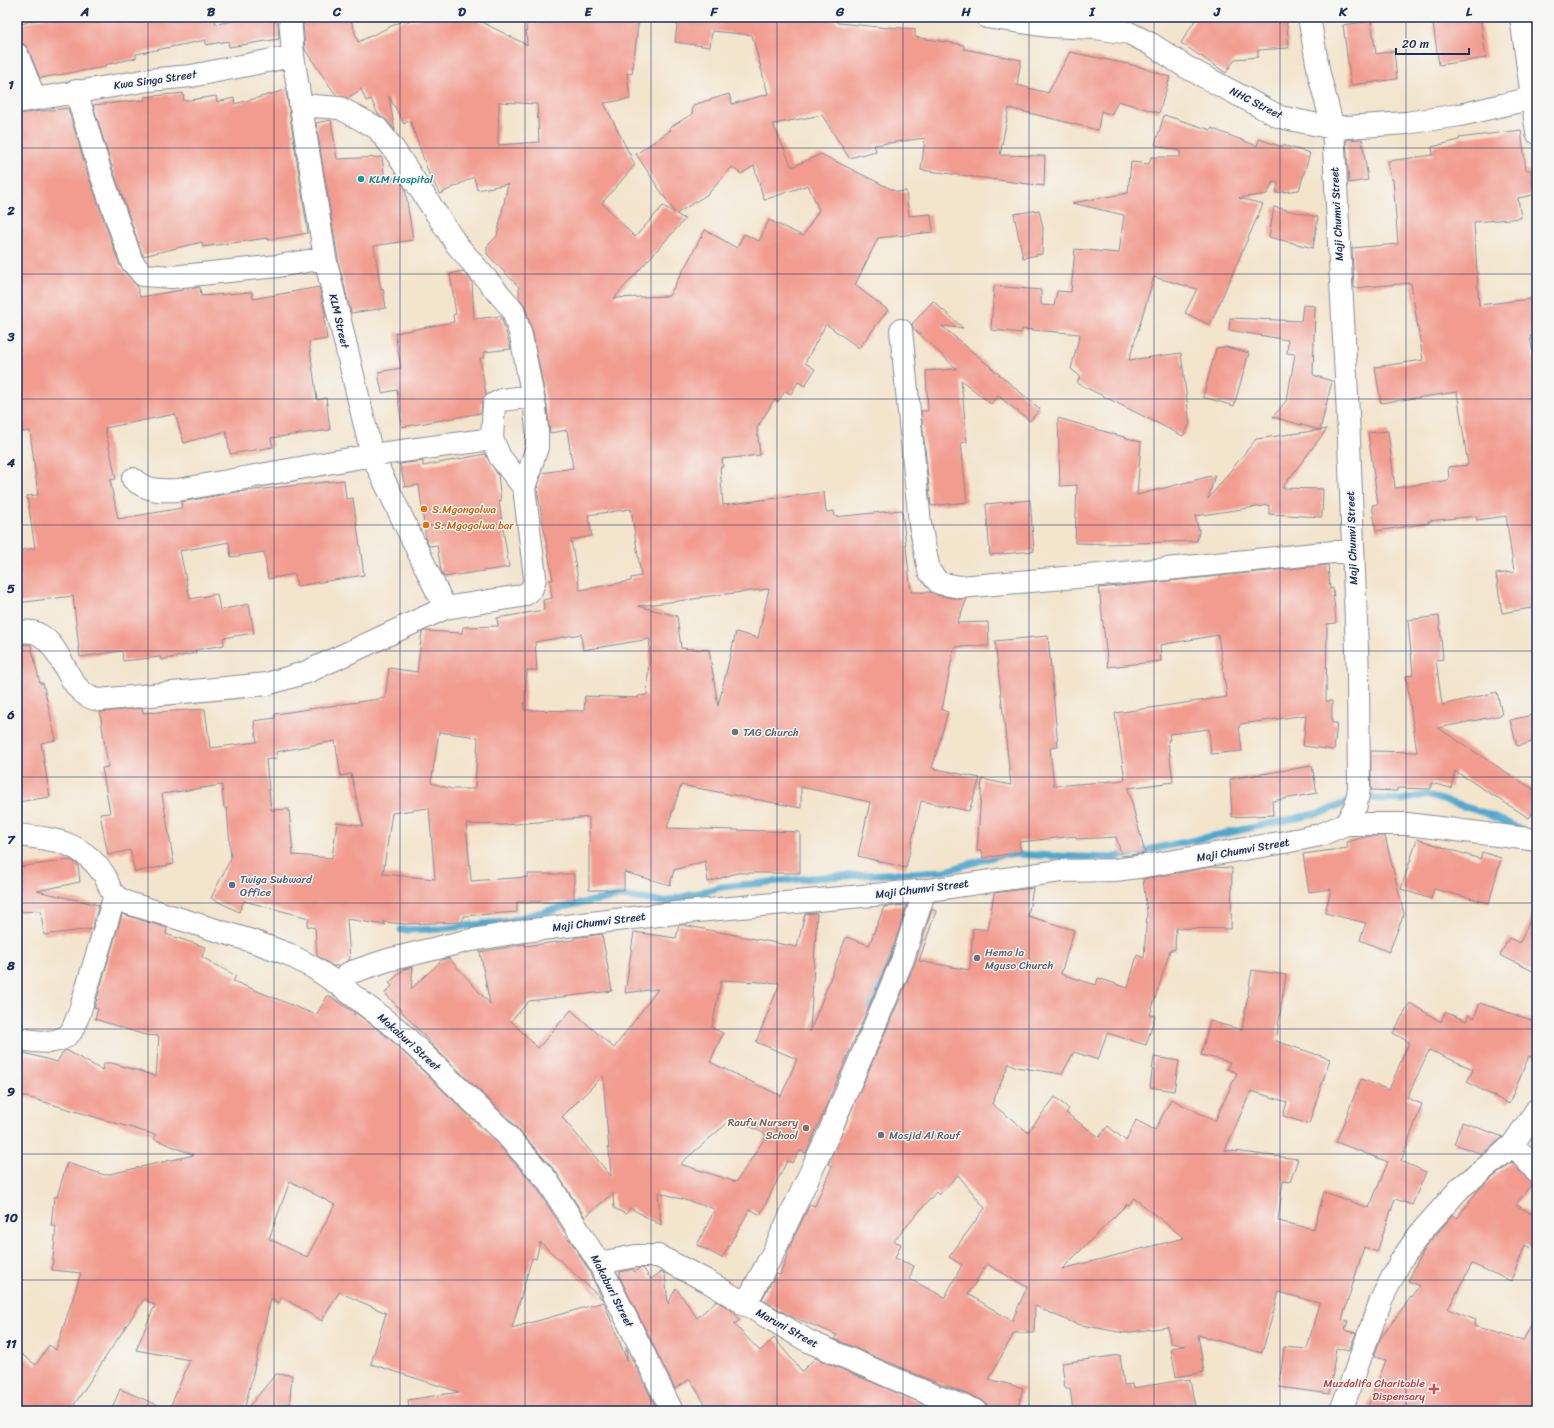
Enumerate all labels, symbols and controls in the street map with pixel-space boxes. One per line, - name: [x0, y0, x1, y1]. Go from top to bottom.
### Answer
- text: A: [80, 0, 89, 23]
- text: B: [207, 0, 216, 23]
- text: C: [332, 0, 342, 23]
- text: D: [458, 0, 466, 23]
- text: E: [584, 0, 593, 23]
- text: F: [709, 0, 718, 23]
- text: G: [835, 0, 845, 23]
- text: H: [960, 0, 971, 23]
- text: I: [1088, 0, 1096, 23]
- text: J: [1213, 0, 1221, 23]
- text: K: [1338, 0, 1348, 23]
- text: L: [1466, 0, 1473, 23]
- scale bar: [1396, 30, 1469, 56]
- text: 20 m: [1402, 33, 1429, 55]
- street label: Kwa Singa Street: [112, 65, 198, 95]
- text: 1: [8, 73, 14, 96]
- street label: NHC Street: [1226, 82, 1286, 125]
- street label: Maji Chumvi Street: [1325, 166, 1349, 261]
- place label: KLM Hospital: [369, 170, 434, 189]
- marker: KLM Hospital: [356, 174, 366, 184]
- text: 2: [6, 199, 15, 222]
- street label: KLM Street: [324, 292, 355, 351]
- text: 3: [6, 325, 15, 348]
- text: 4: [6, 451, 16, 474]
- street label: Maji Chumvi Street: [1341, 491, 1363, 585]
- place label: S.Mgongolwa: [432, 500, 497, 519]
- marker: S.Mgongolwa: [419, 504, 429, 514]
- place label: S. Mgogolwa bar: [434, 516, 514, 535]
- marker: S. Mgogolwa bar: [421, 520, 431, 530]
- text: 5: [7, 577, 15, 600]
- text: 6: [6, 703, 15, 726]
- place label: TAG Church: [743, 723, 799, 742]
- marker: TAG Church: [730, 727, 740, 737]
- text: 7: [7, 828, 16, 851]
- street label: Maji Chumvi Street: [1195, 832, 1291, 868]
- place label: Twiga Subward Office: [240, 870, 313, 902]
- street label: Maji Chumvi Street: [874, 874, 970, 904]
- marker: Twiga Subward Office: [227, 880, 237, 890]
- street label: Maji Chumvi Street: [551, 907, 647, 937]
- place label: Hema la Mguso Church: [985, 943, 1053, 975]
- marker: Hema la Mguso Church: [972, 953, 982, 963]
- text: 8: [6, 954, 15, 977]
- street label: Makaburi Street: [373, 1008, 445, 1076]
- text: 9: [7, 1080, 15, 1103]
- place label: Raufu Nursery School: [728, 1113, 799, 1145]
- marker: Raufu Nursery School: [801, 1123, 811, 1133]
- place label: Masjid Al Rauf: [889, 1126, 961, 1145]
- marker: Masjid Al Rauf: [876, 1130, 886, 1140]
- text: 10: [4, 1206, 18, 1229]
- street label: Makaburi Street: [585, 1251, 639, 1331]
- street label: Maruni Street: [752, 1303, 822, 1353]
- text: 11: [5, 1332, 17, 1355]
- place label: Muzdalifa Charitable Dispensary: [1323, 1374, 1425, 1406]
- marker: Muzdalifa Charitable Dispensary: [1428, 1383, 1440, 1395]

